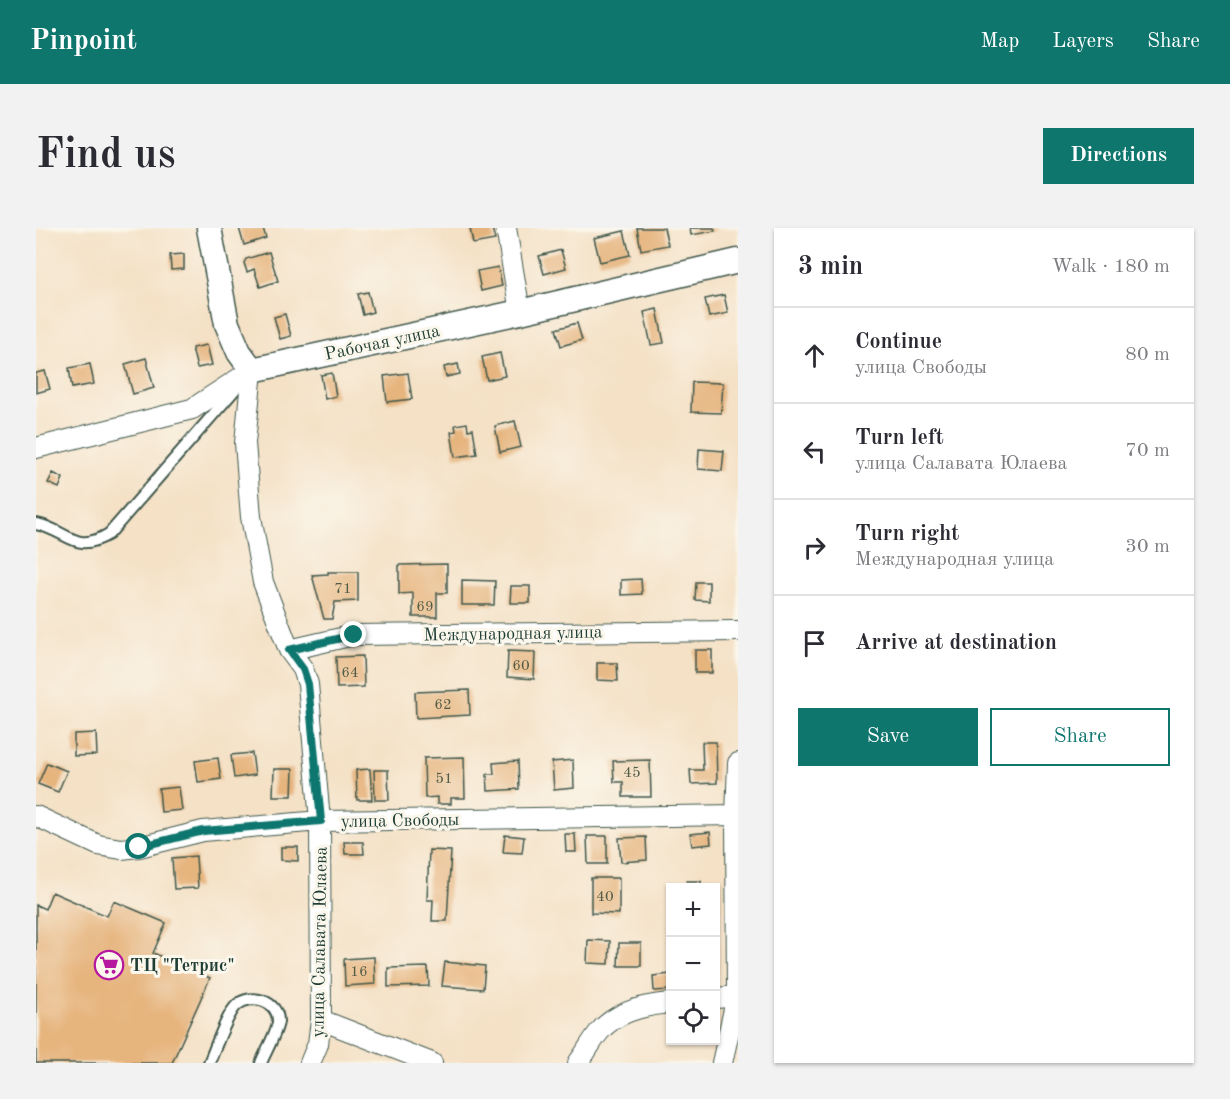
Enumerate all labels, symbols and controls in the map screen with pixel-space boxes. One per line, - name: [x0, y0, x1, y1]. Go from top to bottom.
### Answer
- text: Pinpoint: [30, 28, 137, 56]
- text: Map: [980, 31, 1019, 52]
- text: Layers: [1052, 31, 1114, 52]
- text: Share: [1147, 31, 1200, 52]
- button: Directions: [1043, 128, 1194, 184]
- text: Find us: [36, 135, 175, 177]
- text: 3 min: [798, 254, 863, 280]
- text: Walk · 180 m: [1051, 257, 1170, 277]
- street label: Рабочая улица: [323, 322, 442, 364]
- text: Continue: [855, 331, 942, 353]
- icon: ahead: [798, 339, 831, 372]
- text: 80 m: [1125, 345, 1170, 365]
- text: улица Свободы: [855, 358, 987, 378]
- text: Turn left: [855, 427, 944, 449]
- icon: left: [798, 435, 831, 468]
- text: 70 m: [1125, 441, 1170, 461]
- text: улица Салавата Юлаева: [855, 454, 1067, 474]
- text: Turn right: [855, 523, 959, 545]
- icon: right: [798, 531, 831, 564]
- text: 30 m: [1125, 537, 1170, 557]
- text: Международная улица: [855, 550, 1054, 570]
- house number: 71: [334, 582, 352, 597]
- house number: 69: [416, 600, 434, 615]
- route end: [340, 621, 366, 647]
- street label: Международная улица: [423, 623, 603, 645]
- icon: arrive: [798, 627, 831, 660]
- text: Arrive at destination: [855, 632, 1057, 654]
- house number: 60: [512, 659, 530, 674]
- house number: 64: [341, 666, 359, 681]
- house number: 62: [434, 698, 452, 713]
- button: Save: [798, 708, 978, 766]
- button: Share: [990, 708, 1170, 766]
- house number: 45: [623, 766, 641, 781]
- house number: 51: [435, 772, 453, 787]
- street label: улица Свободы: [340, 811, 460, 831]
- route start: [125, 833, 151, 859]
- street label: улица Салавата Юлаева: [309, 846, 331, 1038]
- map controls: [666, 883, 720, 1045]
- button: +: [666, 883, 720, 937]
- house number: 40: [596, 890, 614, 905]
- button: −: [666, 937, 720, 991]
- supermarket icon: ТЦ "Тетрис": [93, 949, 125, 981]
- place label: ТЦ "Тетрис": [130, 957, 235, 975]
- house number: 16: [350, 965, 368, 980]
- button: locate: [666, 991, 720, 1045]

